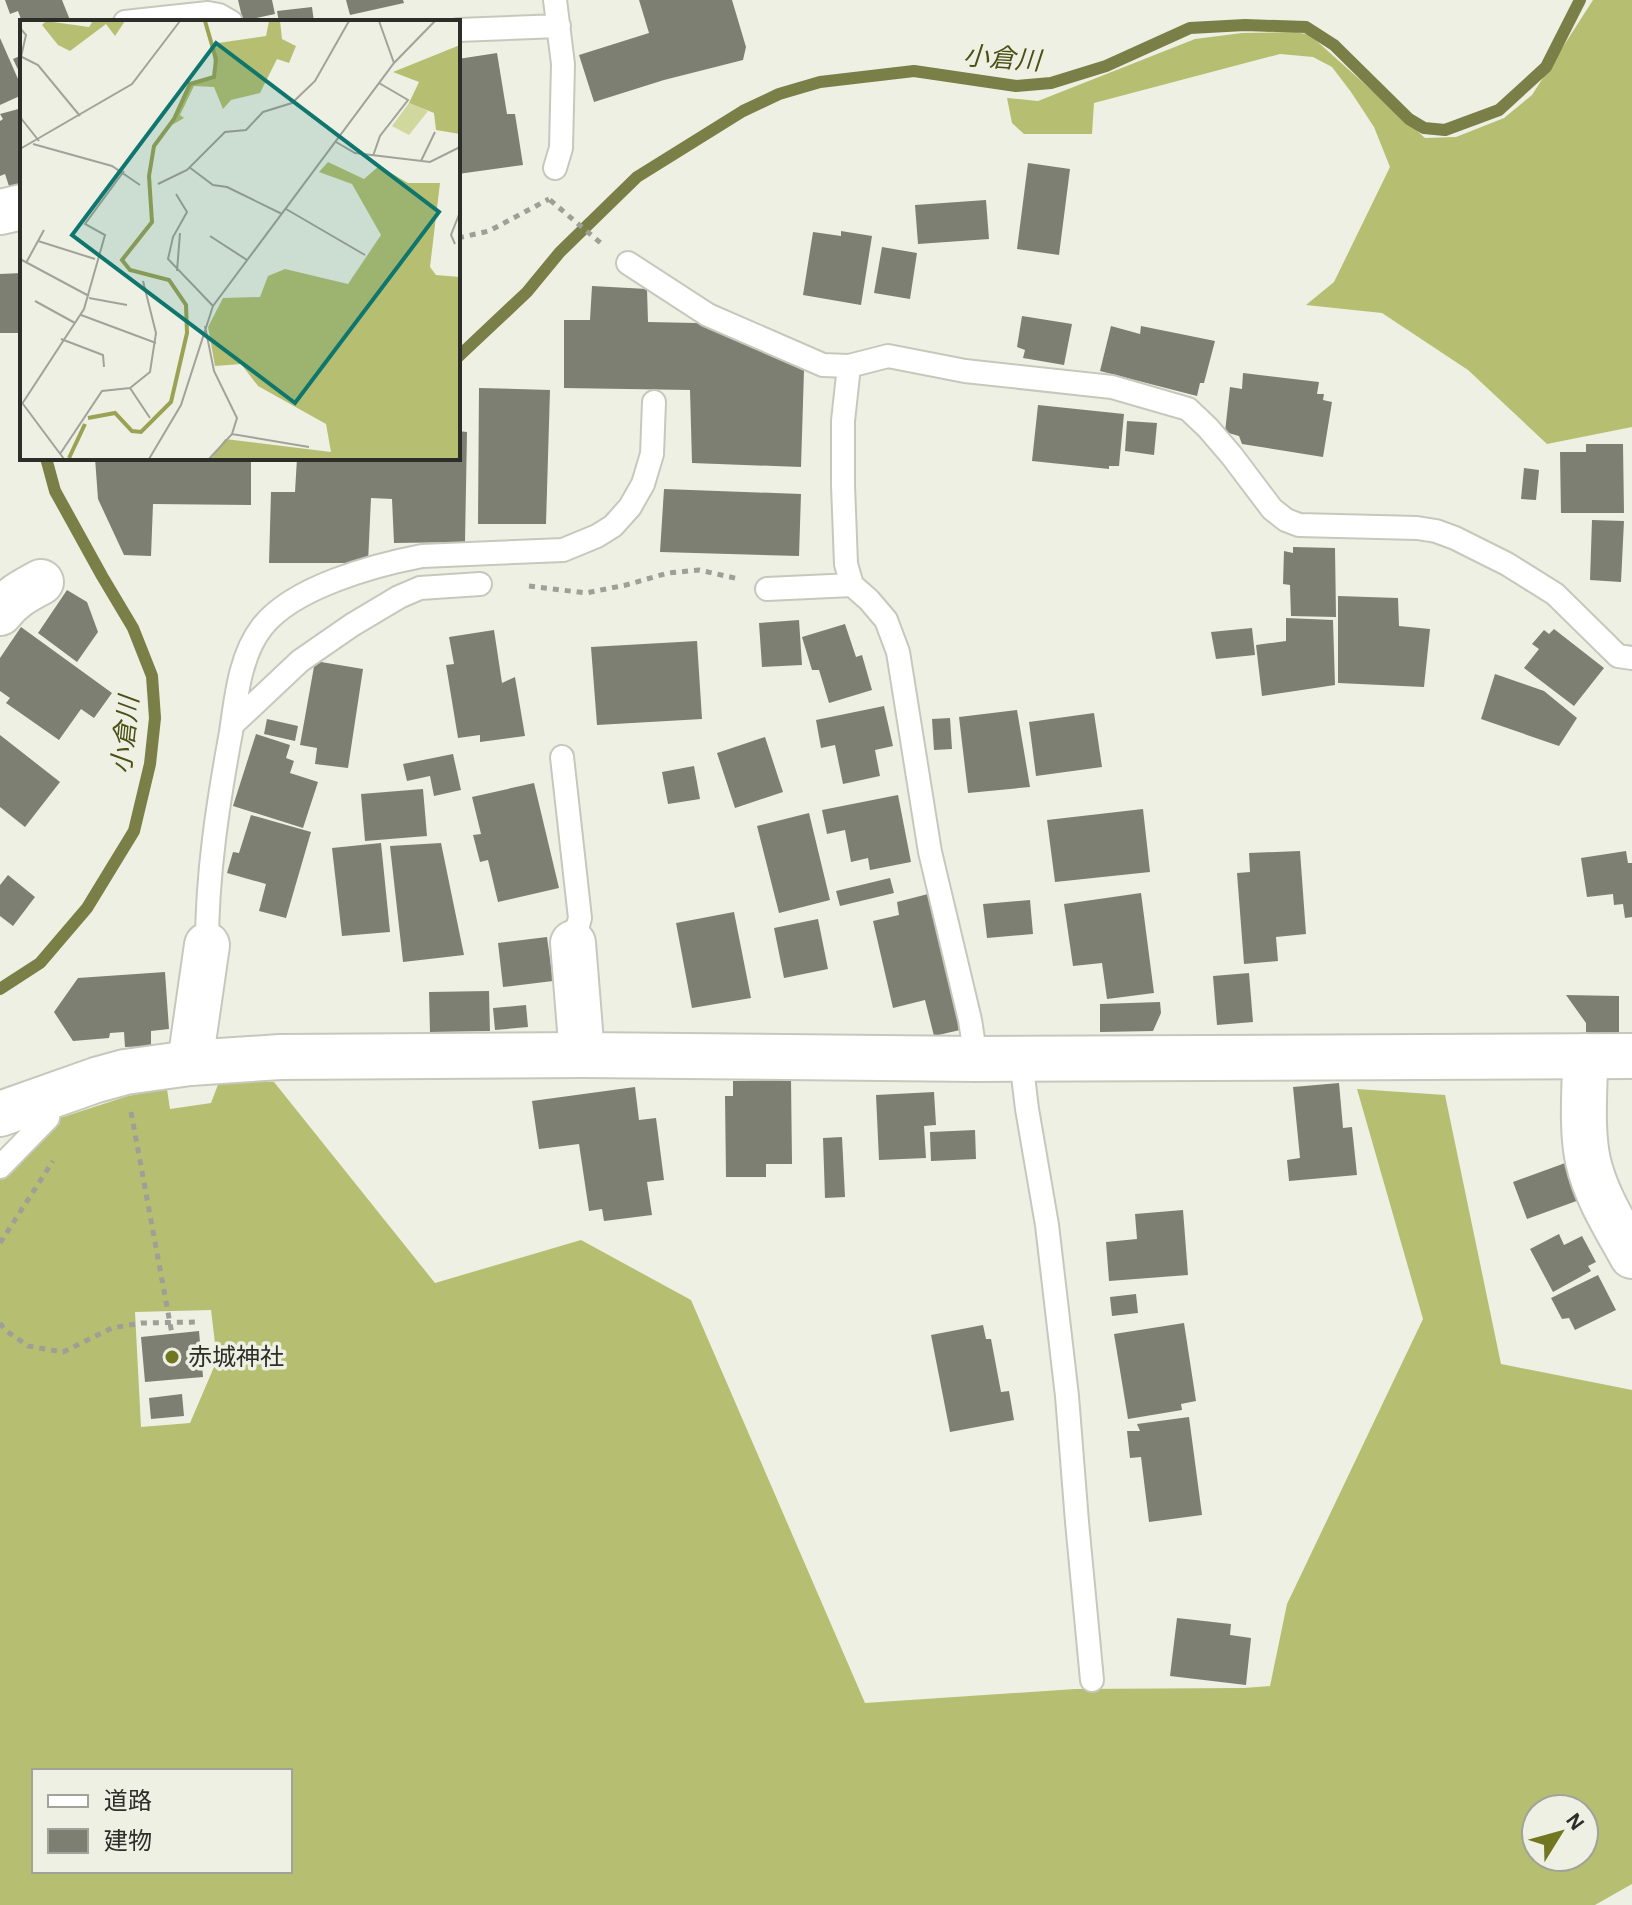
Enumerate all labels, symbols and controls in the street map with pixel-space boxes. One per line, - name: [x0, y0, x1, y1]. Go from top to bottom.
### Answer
- inset map: [20, 20, 460, 460]
- water label: 小倉川: [962, 42, 1045, 75]
- water label: 小倉川: [108, 692, 143, 775]
- place label: 赤城神社: [188, 1344, 284, 1370]
- marker: 赤城神社: [163, 1348, 181, 1366]
- legend: [32, 1769, 292, 1873]
- text: 道路: [104, 1788, 152, 1814]
- north arrow: [1520, 1793, 1600, 1873]
- text: N: [1562, 1809, 1589, 1834]
- text: 建物: [104, 1829, 152, 1854]

